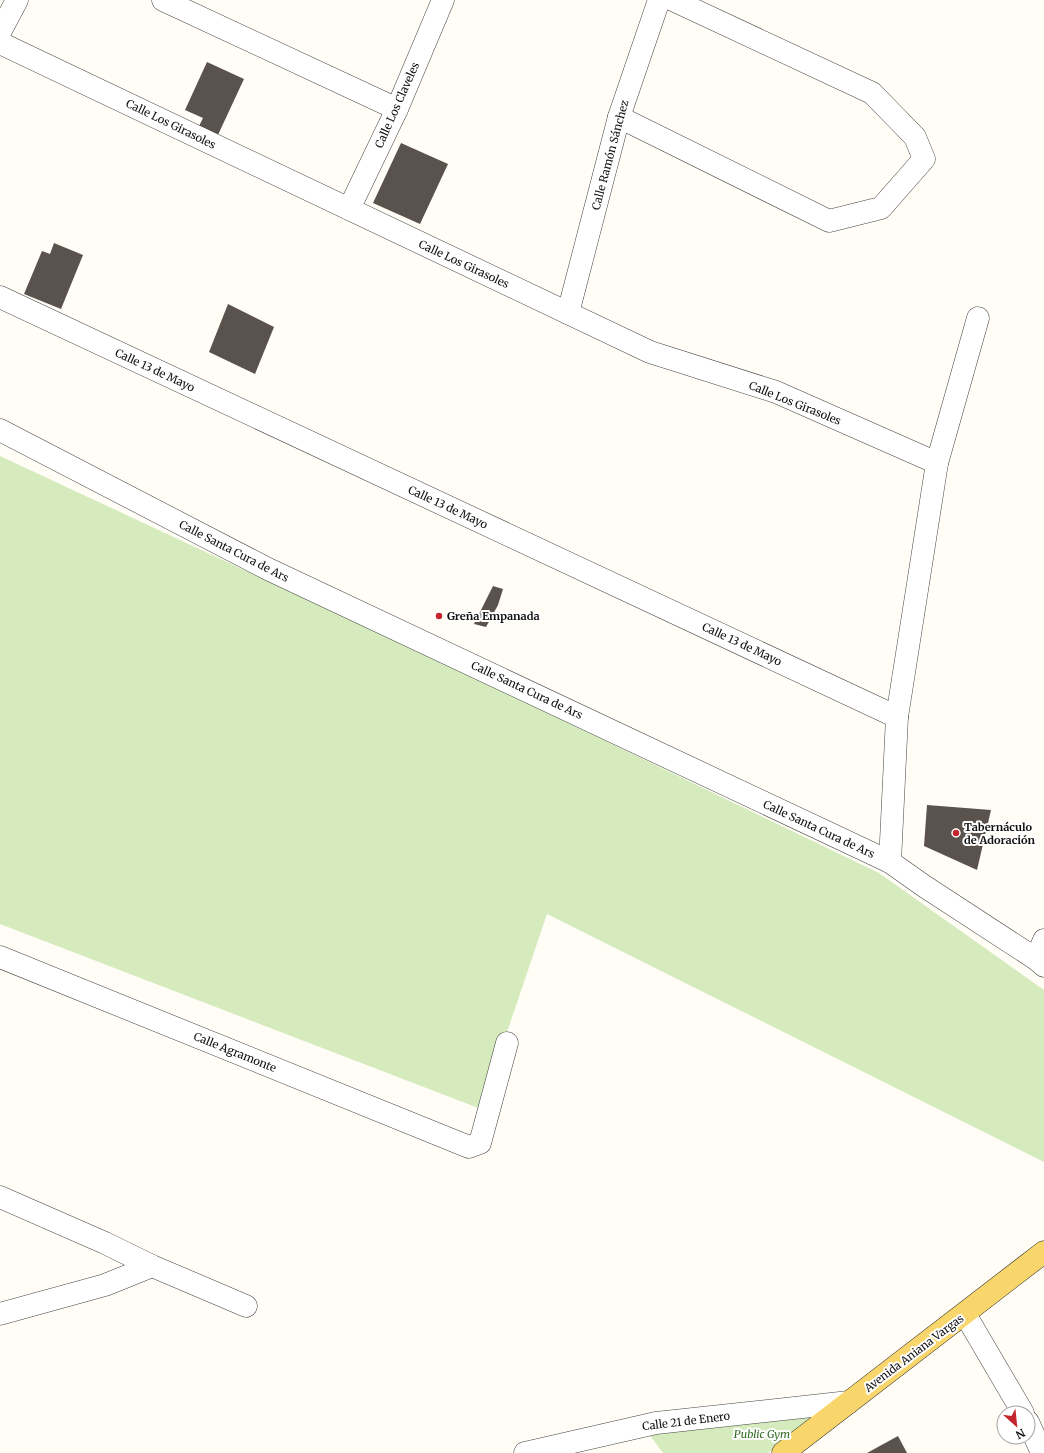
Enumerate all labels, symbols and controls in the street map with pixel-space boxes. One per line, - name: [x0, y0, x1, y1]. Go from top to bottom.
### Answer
- street label: Calle Los Claveles: [372, 60, 422, 150]
- street label: Calle Los Girasoles: [124, 96, 218, 152]
- street label: Calle Ramón Sánchez: [589, 98, 631, 212]
- street label: Calle Los Girasoles: [416, 237, 512, 291]
- street label: Calle 13 de Mayo: [113, 345, 198, 395]
- street label: Calle Los Girasoles: [747, 378, 843, 428]
- street label: Calle 13 de Mayo: [406, 482, 491, 532]
- street label: Calle Santa Cura de Ars: [177, 517, 291, 585]
- place label: Greña Empanada: [447, 609, 540, 623]
- marker: Greña Empanada: [434, 611, 444, 621]
- street label: Calle 13 de Mayo: [700, 619, 785, 669]
- street label: Calle Santa Cura de Ars: [469, 658, 585, 722]
- street label: Calle Santa Cura de Ars: [761, 797, 877, 861]
- place label: Tabernáculo de Adoración: [964, 820, 1036, 847]
- marker: Tabernáculo de Adoración: [951, 828, 961, 838]
- street label: Calle Agramonte: [192, 1029, 279, 1075]
- street label: Avenida Aniana Vargas: [861, 1311, 966, 1395]
- north arrow: [996, 1405, 1036, 1445]
- street label: Calle 21 de Enero: [641, 1409, 731, 1433]
- text: N: [1013, 1426, 1028, 1442]
- park label: Public Gym: [734, 1427, 790, 1441]

